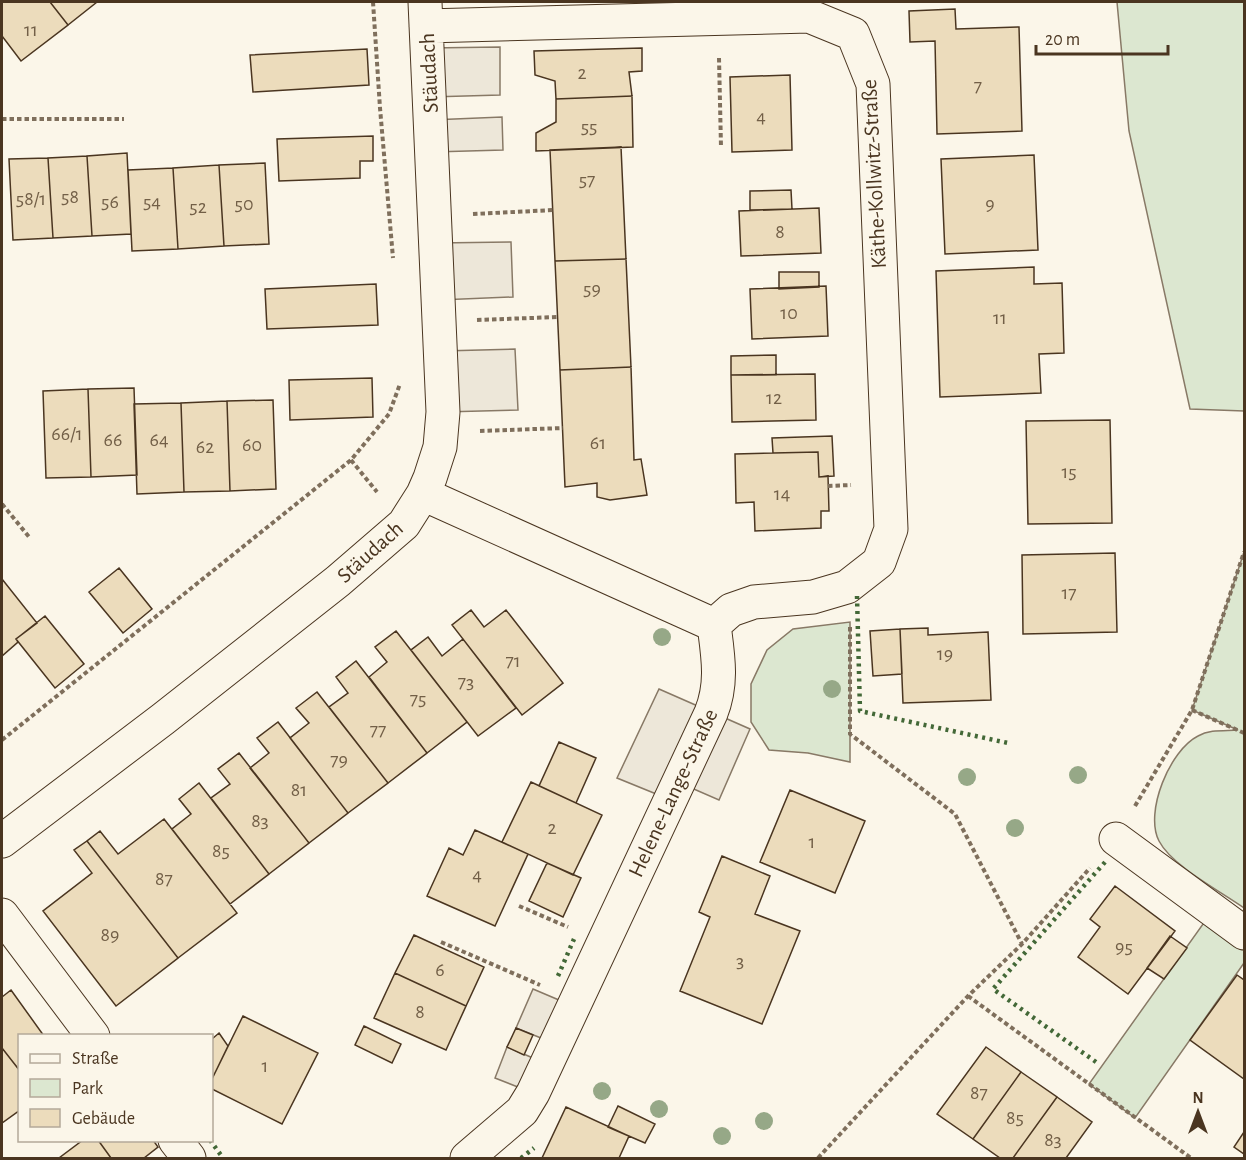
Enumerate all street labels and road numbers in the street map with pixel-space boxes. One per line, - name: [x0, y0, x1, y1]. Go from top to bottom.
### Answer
- street label: Stäudach: [416, 32, 442, 114]
- street label: Käthe-Kollwitz-Straße: [858, 79, 890, 269]
- street label: Stäudach: [333, 517, 407, 587]
- street label: Helene-Lange-Straße: [624, 706, 722, 880]

